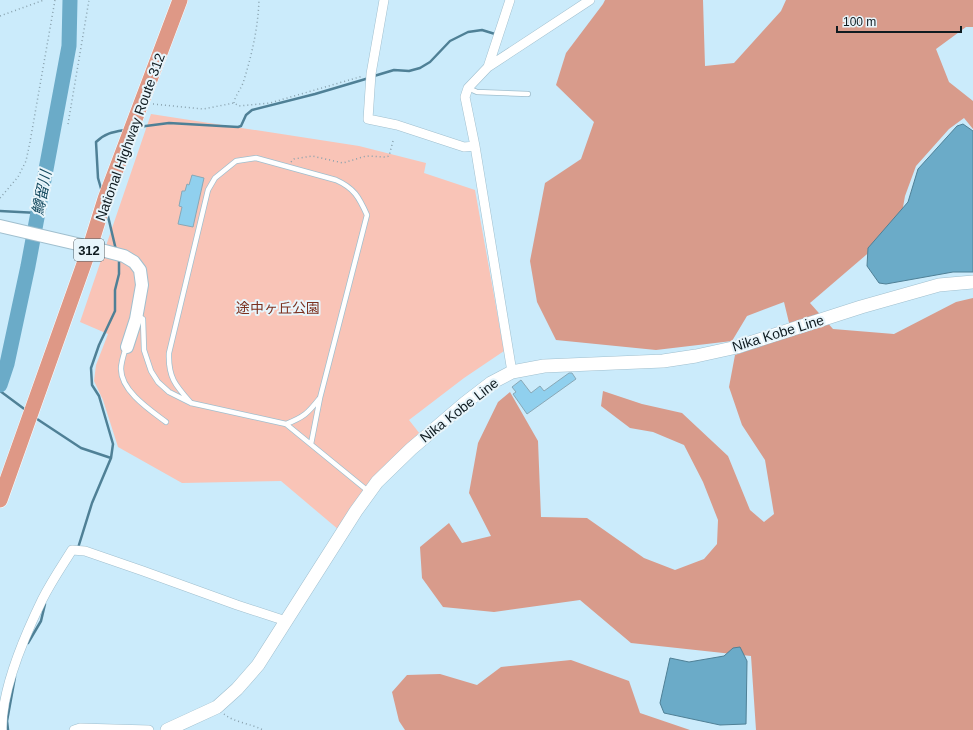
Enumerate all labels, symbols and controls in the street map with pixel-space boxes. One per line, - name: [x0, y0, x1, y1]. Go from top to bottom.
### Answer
- scale bar: [837, 8, 961, 34]
- text: 100 m: [843, 15, 876, 29]
- street label: National Highway Route 312: [92, 51, 168, 223]
- water label: 鱒留川: [29, 167, 55, 217]
- road number: 312: [74, 239, 104, 261]
- park label: 途中ヶ丘公園: [236, 300, 320, 316]
- street label: Nika Kobe Line: [730, 311, 826, 355]
- street label: Nika Kobe Line: [417, 374, 502, 446]

